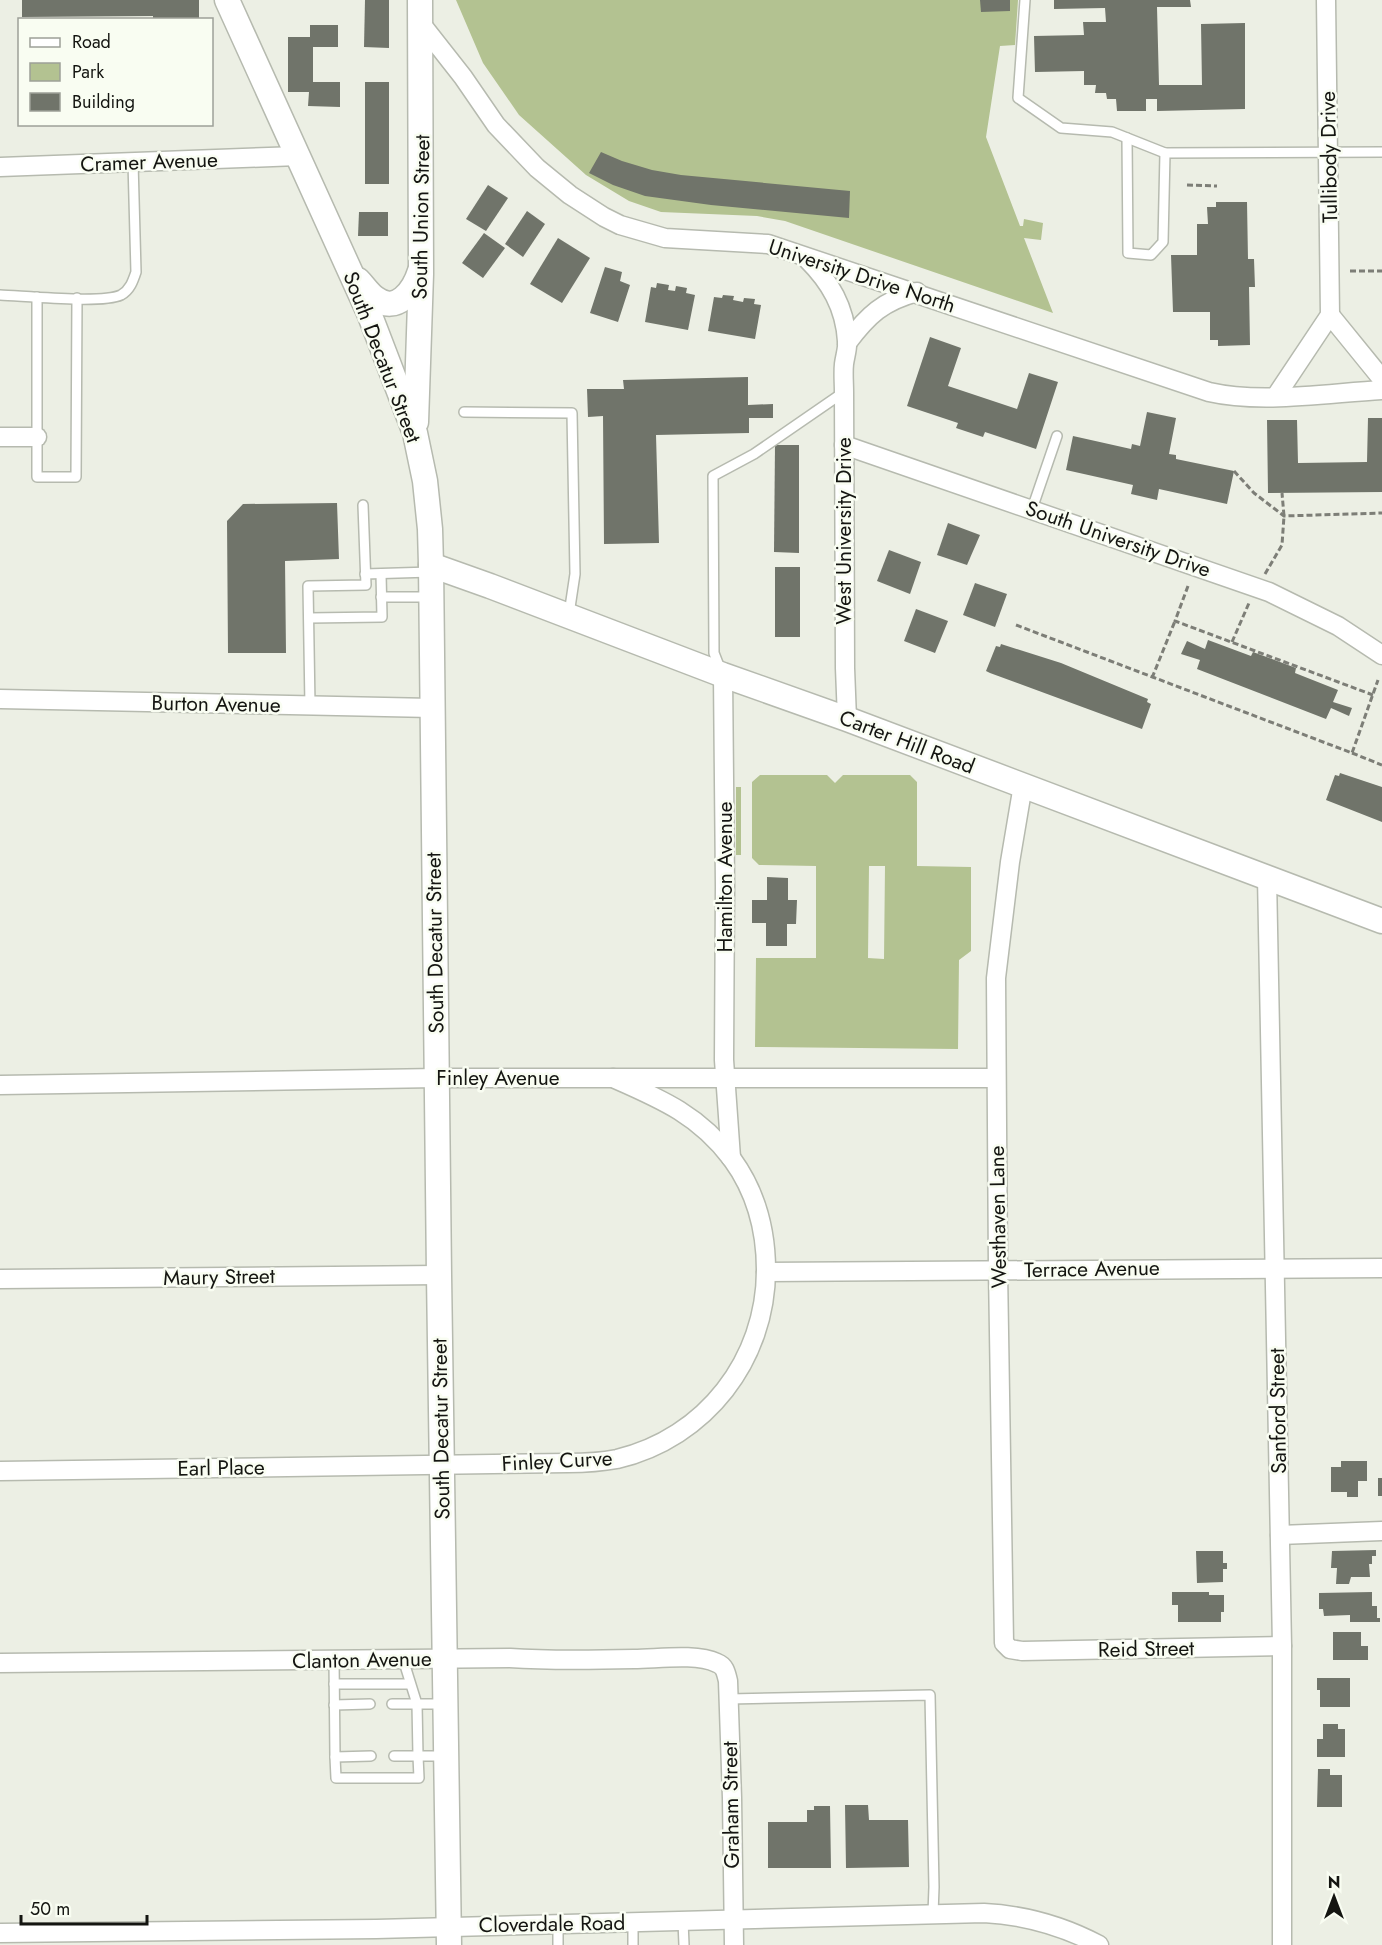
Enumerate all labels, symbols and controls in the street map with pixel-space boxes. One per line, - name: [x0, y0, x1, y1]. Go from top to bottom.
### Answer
- legend: [18, 18, 213, 126]
- text: Road: [72, 29, 111, 55]
- text: Park: [72, 59, 104, 85]
- text: Building: [72, 89, 135, 115]
- street label: Tullibody Drive: [1313, 91, 1345, 223]
- street label: South Union Street: [405, 134, 437, 300]
- street label: Cramer Avenue: [80, 145, 219, 179]
- street label: University Drive North: [765, 232, 959, 320]
- street label: South Decatur Street: [336, 267, 428, 447]
- street label: West University Drive: [829, 437, 859, 625]
- street label: South University Drive: [1021, 493, 1215, 585]
- street label: Burton Avenue: [151, 688, 281, 720]
- street label: Carter Hill Road: [835, 702, 979, 782]
- street label: Hamilton Avenue: [710, 801, 740, 953]
- street label: South Decatur Street: [418, 852, 452, 1034]
- street label: Finley Avenue: [436, 1063, 560, 1093]
- street label: Westhaven Lane: [982, 1145, 1014, 1289]
- street label: Terrace Avenue: [1024, 1253, 1160, 1285]
- street label: Maury Street: [163, 1261, 275, 1293]
- street label: South Decatur Street: [424, 1338, 458, 1520]
- street label: Sanford Street: [1262, 1348, 1294, 1474]
- street label: Finley Curve: [501, 1443, 613, 1479]
- street label: Earl Place: [177, 1452, 265, 1484]
- street label: Reid Street: [1098, 1633, 1194, 1665]
- street label: Clanton Avenue: [292, 1644, 432, 1676]
- street label: Graham Street: [715, 1741, 747, 1869]
- north arrow: [1304, 1867, 1364, 1927]
- text: N: [1328, 1871, 1340, 1894]
- scale bar: [21, 1888, 147, 1926]
- text: 50 m: [30, 1896, 70, 1922]
- street label: Cloverdale Road: [478, 1908, 626, 1940]

